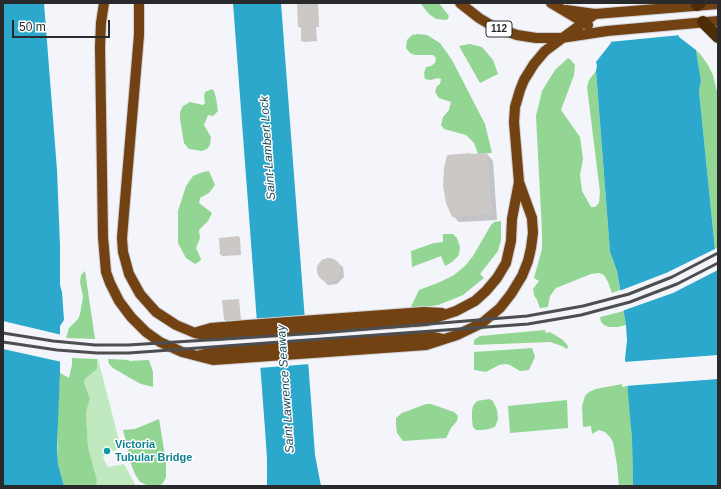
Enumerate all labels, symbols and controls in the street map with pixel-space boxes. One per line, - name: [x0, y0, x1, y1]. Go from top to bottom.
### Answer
- scale bar: [14, 12, 112, 38]
- text: 50 m: [19, 20, 46, 34]
- road number: 112: [486, 21, 512, 37]
- water label: Saint-Lambert Lock: [257, 96, 279, 200]
- water label: Saint Lawrence Seaway: [274, 324, 298, 454]
- place label: Victoria Tubular Bridge: [115, 438, 192, 464]
- marker: Victoria Tubular Bridge: [102, 446, 112, 456]

